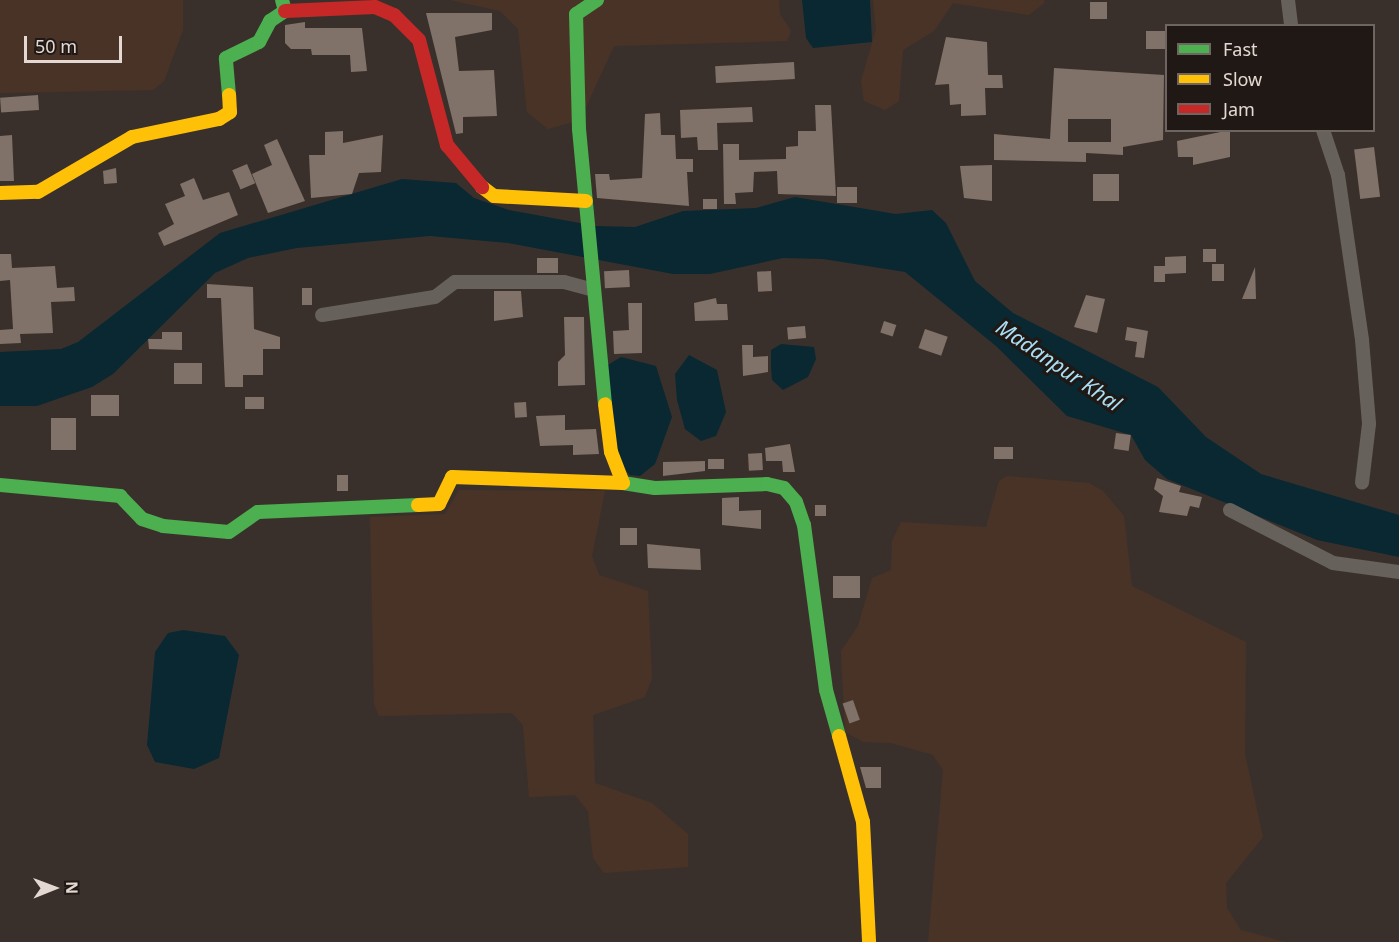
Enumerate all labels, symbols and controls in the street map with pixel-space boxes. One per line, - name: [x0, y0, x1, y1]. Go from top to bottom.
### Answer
- scale bar: [27, 24, 124, 62]
- legend: [1165, 24, 1375, 132]
- text: 50 m: [35, 34, 77, 58]
- text: Fast: [1223, 37, 1258, 61]
- text: Slow: [1223, 67, 1262, 91]
- text: Jam: [1223, 97, 1255, 121]
- water label: Madanpur Khal: [992, 314, 1126, 416]
- north arrow: [24, 858, 84, 918]
- text: N: [61, 881, 83, 894]

